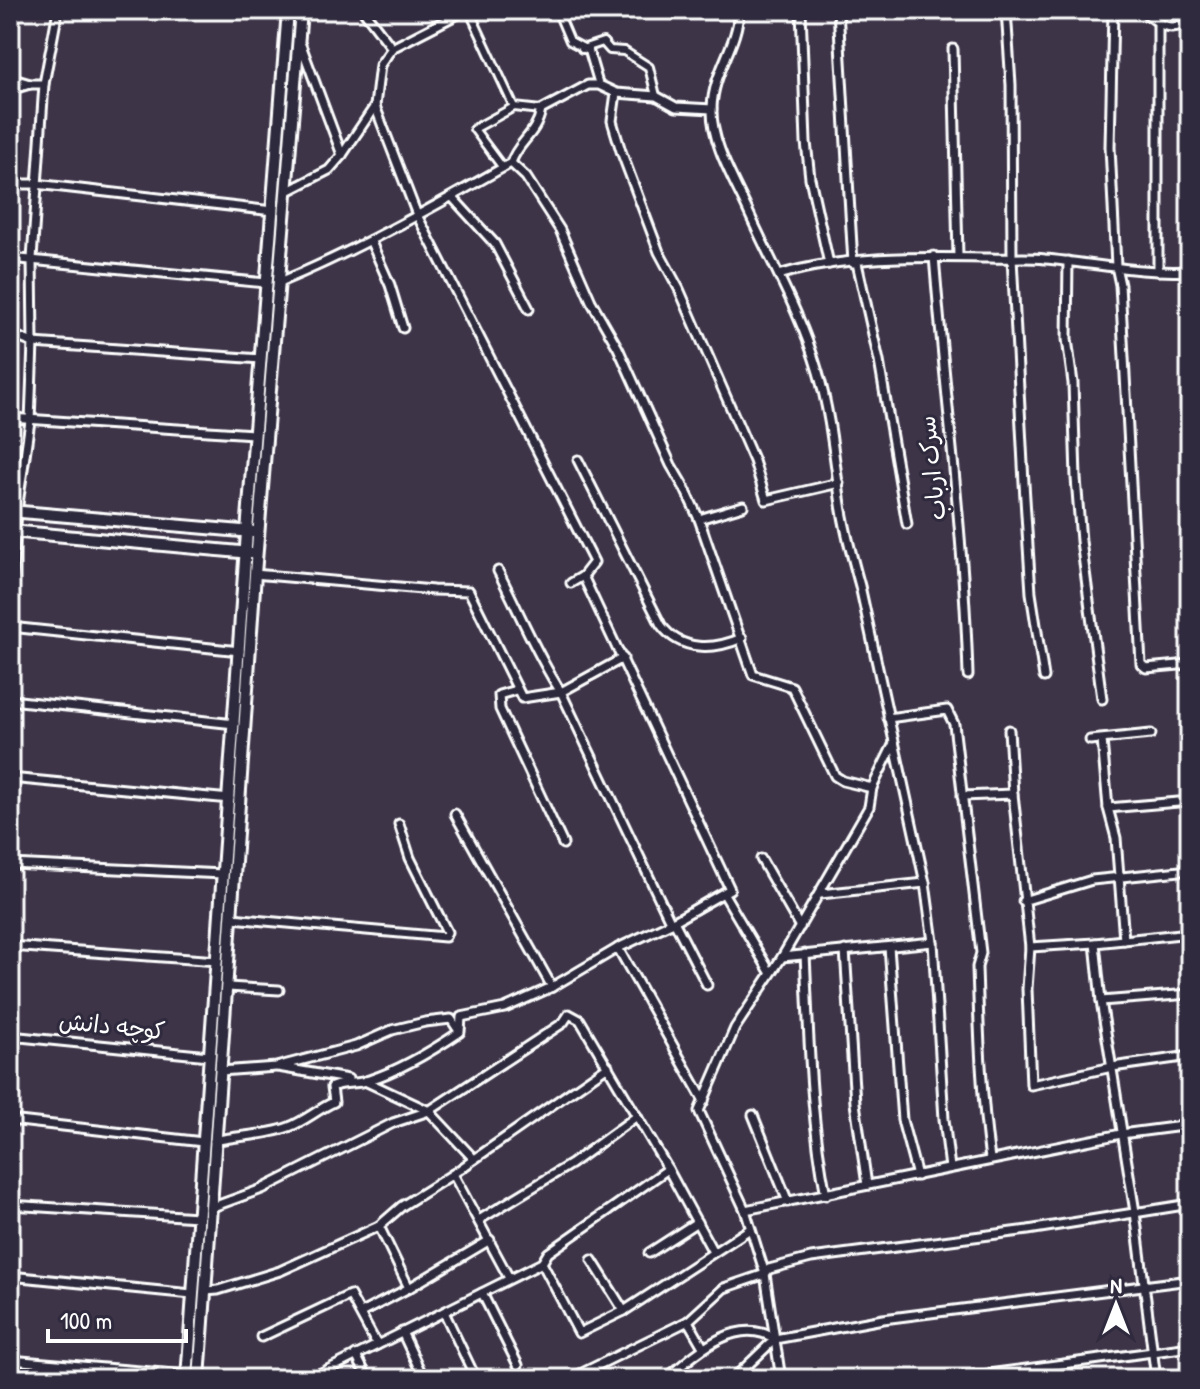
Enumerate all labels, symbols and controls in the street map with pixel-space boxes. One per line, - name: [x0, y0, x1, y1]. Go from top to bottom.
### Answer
- street label: سرک ارباب: [910, 414, 952, 522]
- street label: کوچه دانش: [57, 1004, 167, 1046]
- north arrow: [1076, 1265, 1156, 1345]
- text: N: [1110, 1270, 1122, 1300]
- scale bar: [48, 1293, 186, 1343]
- text: 100 m: [60, 1304, 112, 1336]

